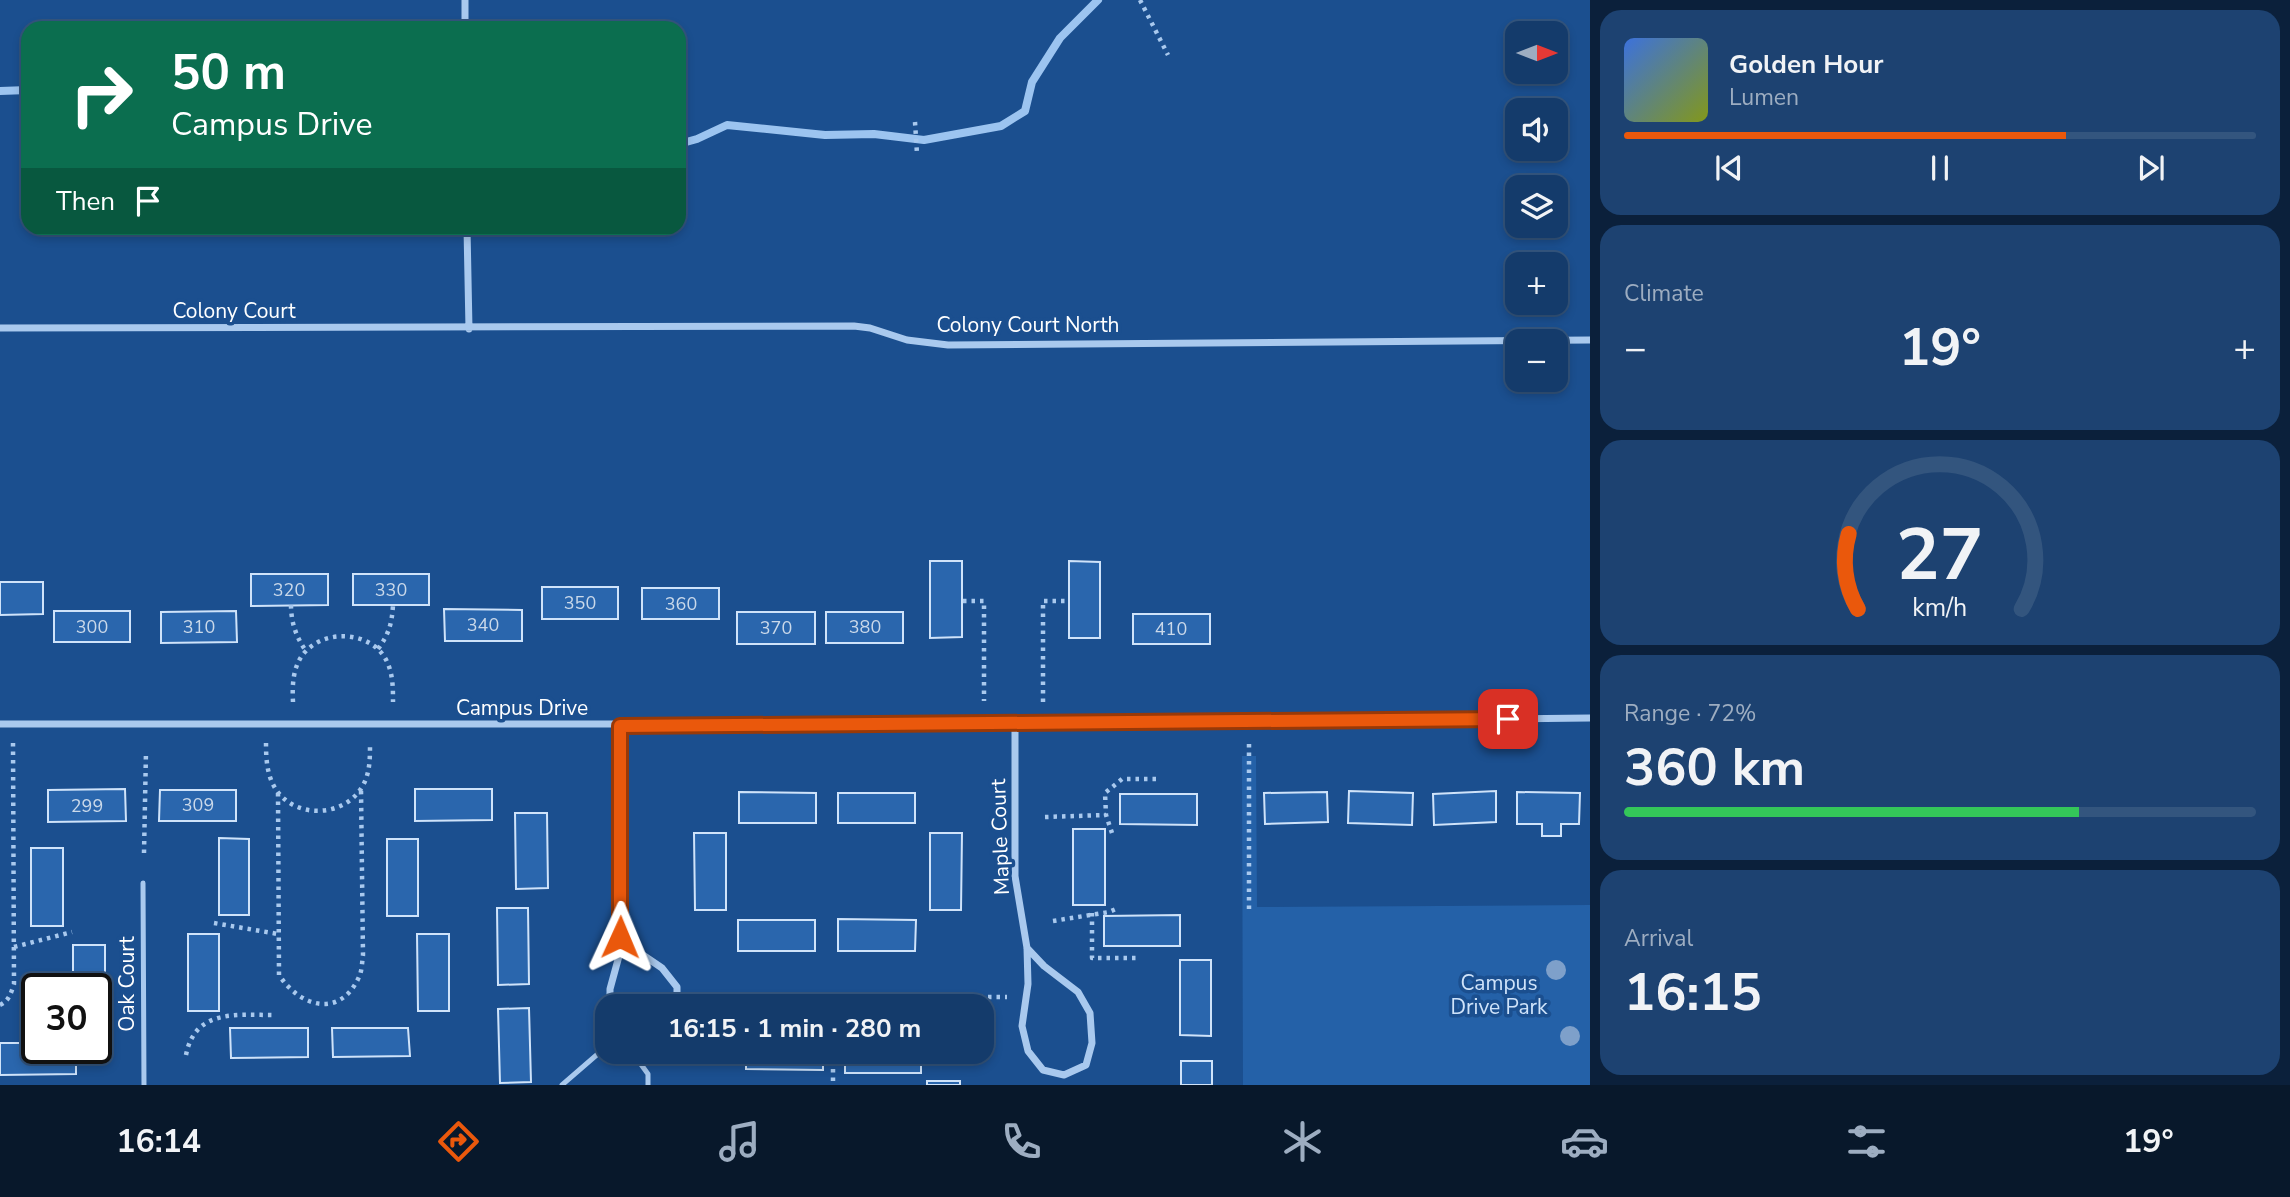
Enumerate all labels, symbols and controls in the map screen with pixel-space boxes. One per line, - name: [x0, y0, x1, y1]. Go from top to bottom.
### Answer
- north arrow: [1505, 21, 1568, 84]
- map controls: [1505, 21, 1568, 392]
- text: 50 m: [171, 39, 286, 106]
- text: Golden Hour: [1729, 47, 1884, 82]
- icon: right: [56, 49, 147, 140]
- text: Lumen: [1729, 82, 1799, 113]
- button: sound: [1505, 98, 1568, 161]
- text: Campus Drive: [171, 103, 372, 146]
- icon: previous: [1710, 149, 1748, 187]
- icon: pause: [1921, 149, 1959, 187]
- icon: next: [2132, 149, 2170, 187]
- button: layers: [1505, 175, 1568, 238]
- icon: arrive: [129, 182, 167, 220]
- text: Then: [56, 184, 115, 219]
- button: +: [1505, 252, 1568, 315]
- text: Climate: [1624, 278, 1704, 309]
- street label: Colony Court: [172, 297, 296, 325]
- street label: Colony Court North: [936, 311, 1120, 339]
- text: 19°: [1899, 312, 1981, 383]
- text: −: [1624, 323, 1647, 374]
- text: +: [2233, 323, 2256, 374]
- button: −: [1505, 329, 1568, 392]
- text: 27: [1896, 505, 1984, 605]
- house number: 320: [273, 578, 305, 602]
- house number: 330: [375, 578, 407, 602]
- text: km/h: [1912, 590, 1968, 624]
- house number: 350: [564, 591, 596, 615]
- house number: 360: [665, 592, 697, 616]
- house number: 340: [467, 613, 499, 637]
- house number: 300: [76, 615, 108, 639]
- house number: 310: [183, 615, 215, 639]
- house number: 380: [849, 615, 881, 639]
- house number: 370: [760, 616, 792, 640]
- house number: 410: [1155, 617, 1187, 641]
- pin: [1478, 689, 1538, 749]
- street label: Campus Drive: [456, 694, 588, 722]
- text: Range · 72%: [1624, 698, 1756, 729]
- icon: arrive: [1489, 700, 1527, 738]
- text: 360 km: [1624, 732, 1805, 803]
- street label: Maple Court: [984, 778, 1016, 896]
- house number: 309: [182, 793, 214, 817]
- house number: 299: [71, 794, 103, 818]
- position arrow: [583, 900, 657, 974]
- text: Arrival: [1624, 923, 1693, 954]
- street label: Oak Court: [113, 936, 141, 1032]
- text: 16:15: [1624, 957, 1762, 1028]
- park label: Campus Drive Park: [1450, 969, 1548, 1021]
- speed limit sign: 30: [21, 973, 112, 1064]
- text: 16:15 · 1 min · 280 m: [668, 1011, 921, 1046]
- icon: directions: [434, 1117, 483, 1166]
- icon: music: [715, 1117, 764, 1166]
- icon: phone: [997, 1117, 1046, 1166]
- icon: climate: [1278, 1117, 1327, 1166]
- icon: car: [1560, 1117, 1609, 1166]
- icon: filters: [1842, 1117, 1891, 1166]
- text: 16:14: [116, 1120, 201, 1163]
- text: 19°: [2123, 1120, 2174, 1163]

